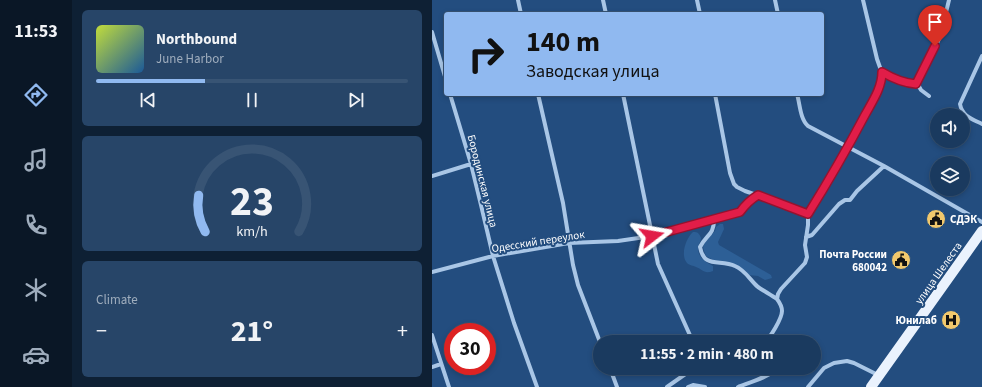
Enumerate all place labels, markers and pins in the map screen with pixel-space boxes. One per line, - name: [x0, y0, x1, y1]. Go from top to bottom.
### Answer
- pin: [918, 5, 952, 46]
- public building icon: СДЭК: [925, 208, 947, 230]
- place label: СДЭК: [950, 212, 977, 227]
- place label: Почта России 680042: [819, 247, 887, 275]
- public building icon: Почта России 680042: [890, 249, 912, 271]
- hospital icon: Юнилаб: [940, 309, 962, 331]
- place label: Юнилаб: [895, 313, 937, 328]

